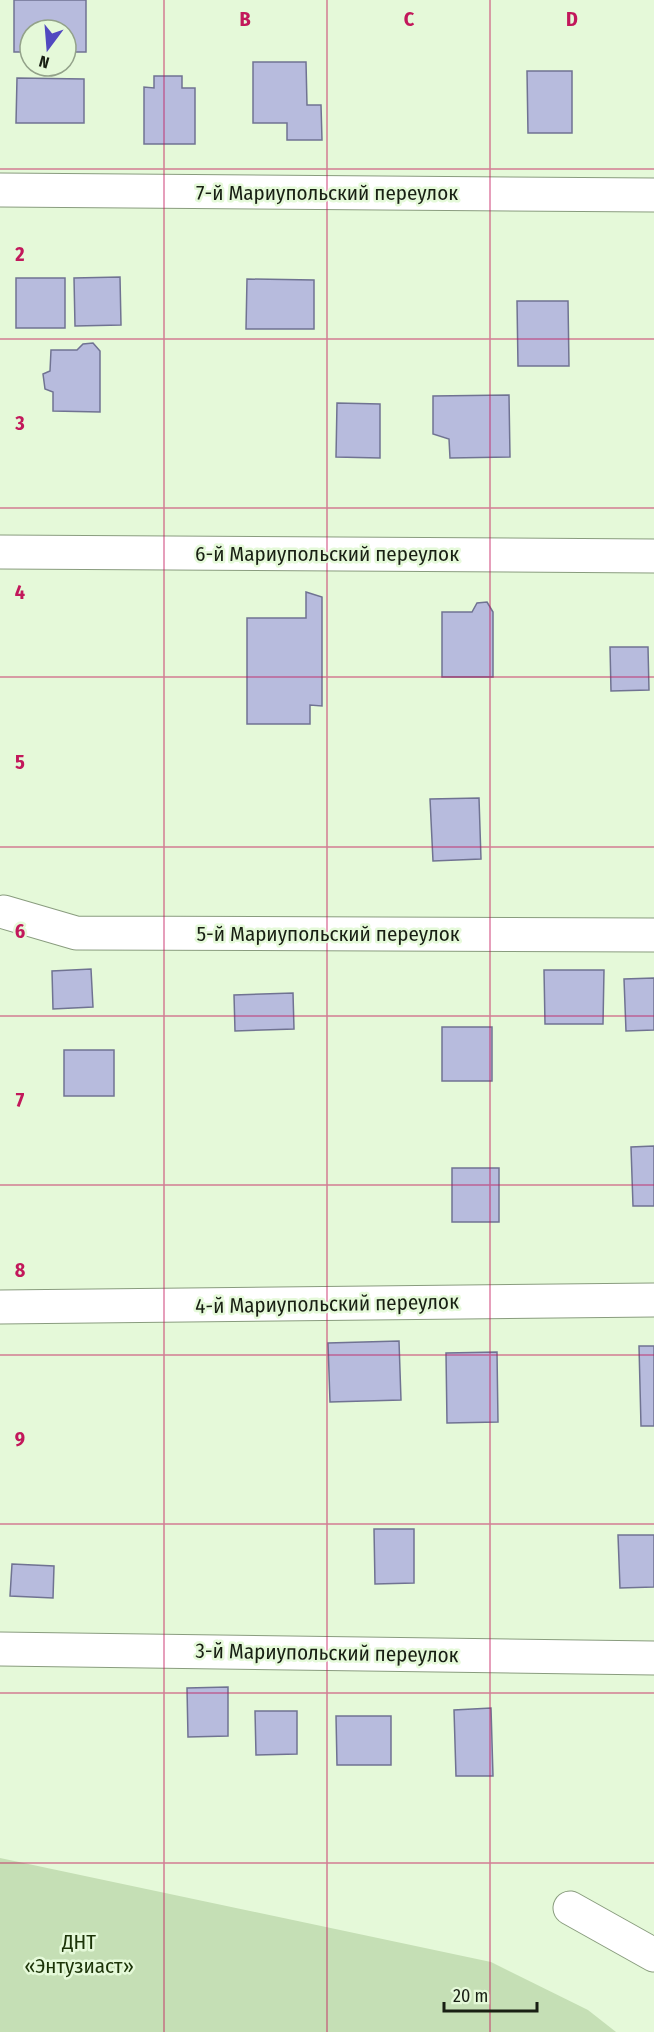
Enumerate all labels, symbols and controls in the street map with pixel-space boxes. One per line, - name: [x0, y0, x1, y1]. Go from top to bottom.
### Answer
- text: B: [239, 7, 251, 31]
- text: C: [404, 7, 415, 31]
- text: D: [566, 7, 578, 31]
- north arrow: [18, 18, 78, 78]
- text: N: [37, 51, 51, 72]
- street label: 7-й Мариупольский переулок: [196, 180, 458, 206]
- text: 2: [14, 242, 25, 266]
- text: 3: [14, 411, 25, 435]
- street label: 6-й Мариупольский переулок: [195, 541, 459, 567]
- text: 4: [15, 580, 25, 604]
- text: 5: [15, 750, 25, 774]
- text: 6: [15, 919, 25, 943]
- street label: 5-й Мариупольский переулок: [196, 921, 460, 947]
- text: 7: [16, 1088, 25, 1112]
- text: 8: [15, 1258, 26, 1282]
- street label: 4-й Мариупольский переулок: [195, 1289, 459, 1319]
- text: 9: [15, 1427, 25, 1451]
- street label: 3-й Мариупольский переулок: [195, 1638, 459, 1668]
- park label: ДНТ «Энтузиаст»: [24, 1929, 134, 1979]
- scale bar: [444, 1975, 537, 2013]
- text: 20 m: [453, 1985, 488, 2007]

